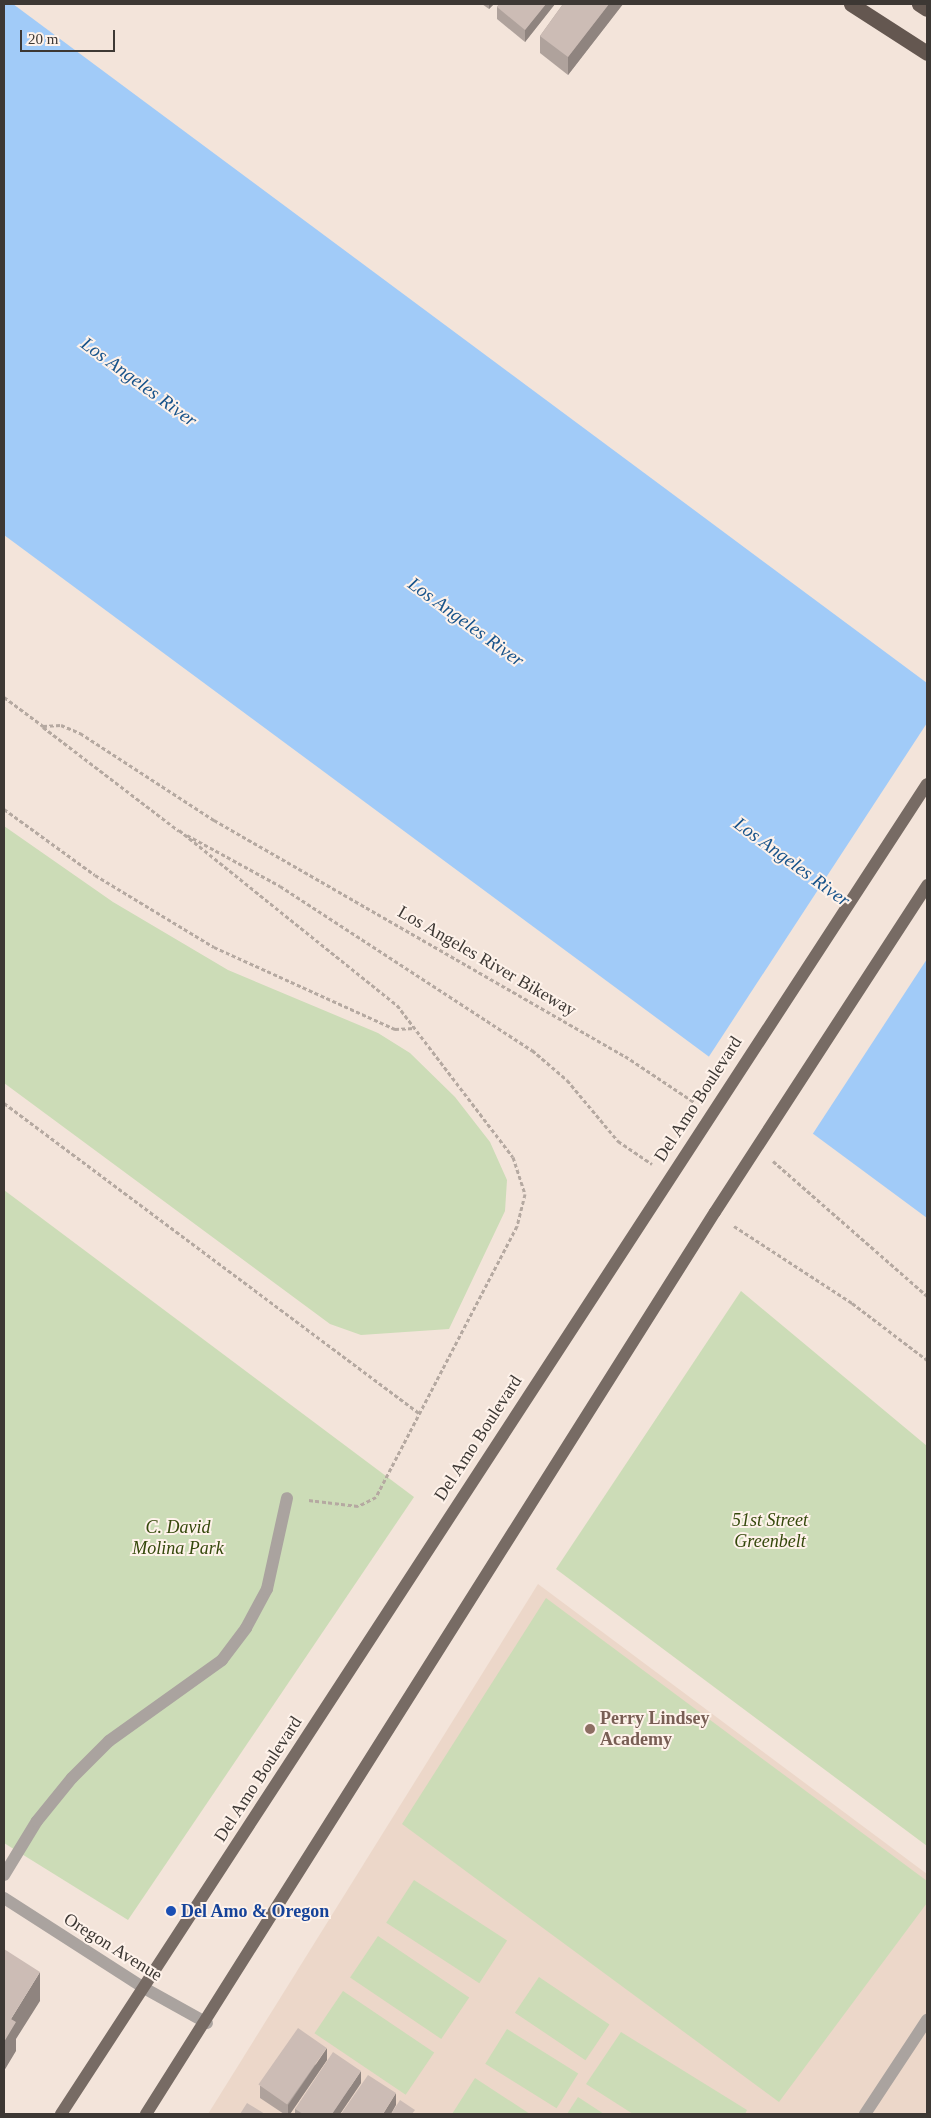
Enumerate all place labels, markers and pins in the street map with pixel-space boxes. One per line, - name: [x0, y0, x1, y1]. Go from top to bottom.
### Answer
- place label: Perry Lindsey Academy: [600, 1708, 709, 1750]
- marker: Perry Lindsey Academy: [584, 1723, 596, 1735]
- place label: Del Amo & Oregon: [181, 1900, 330, 1922]
- marker: Del Amo & Oregon: [165, 1905, 177, 1917]

